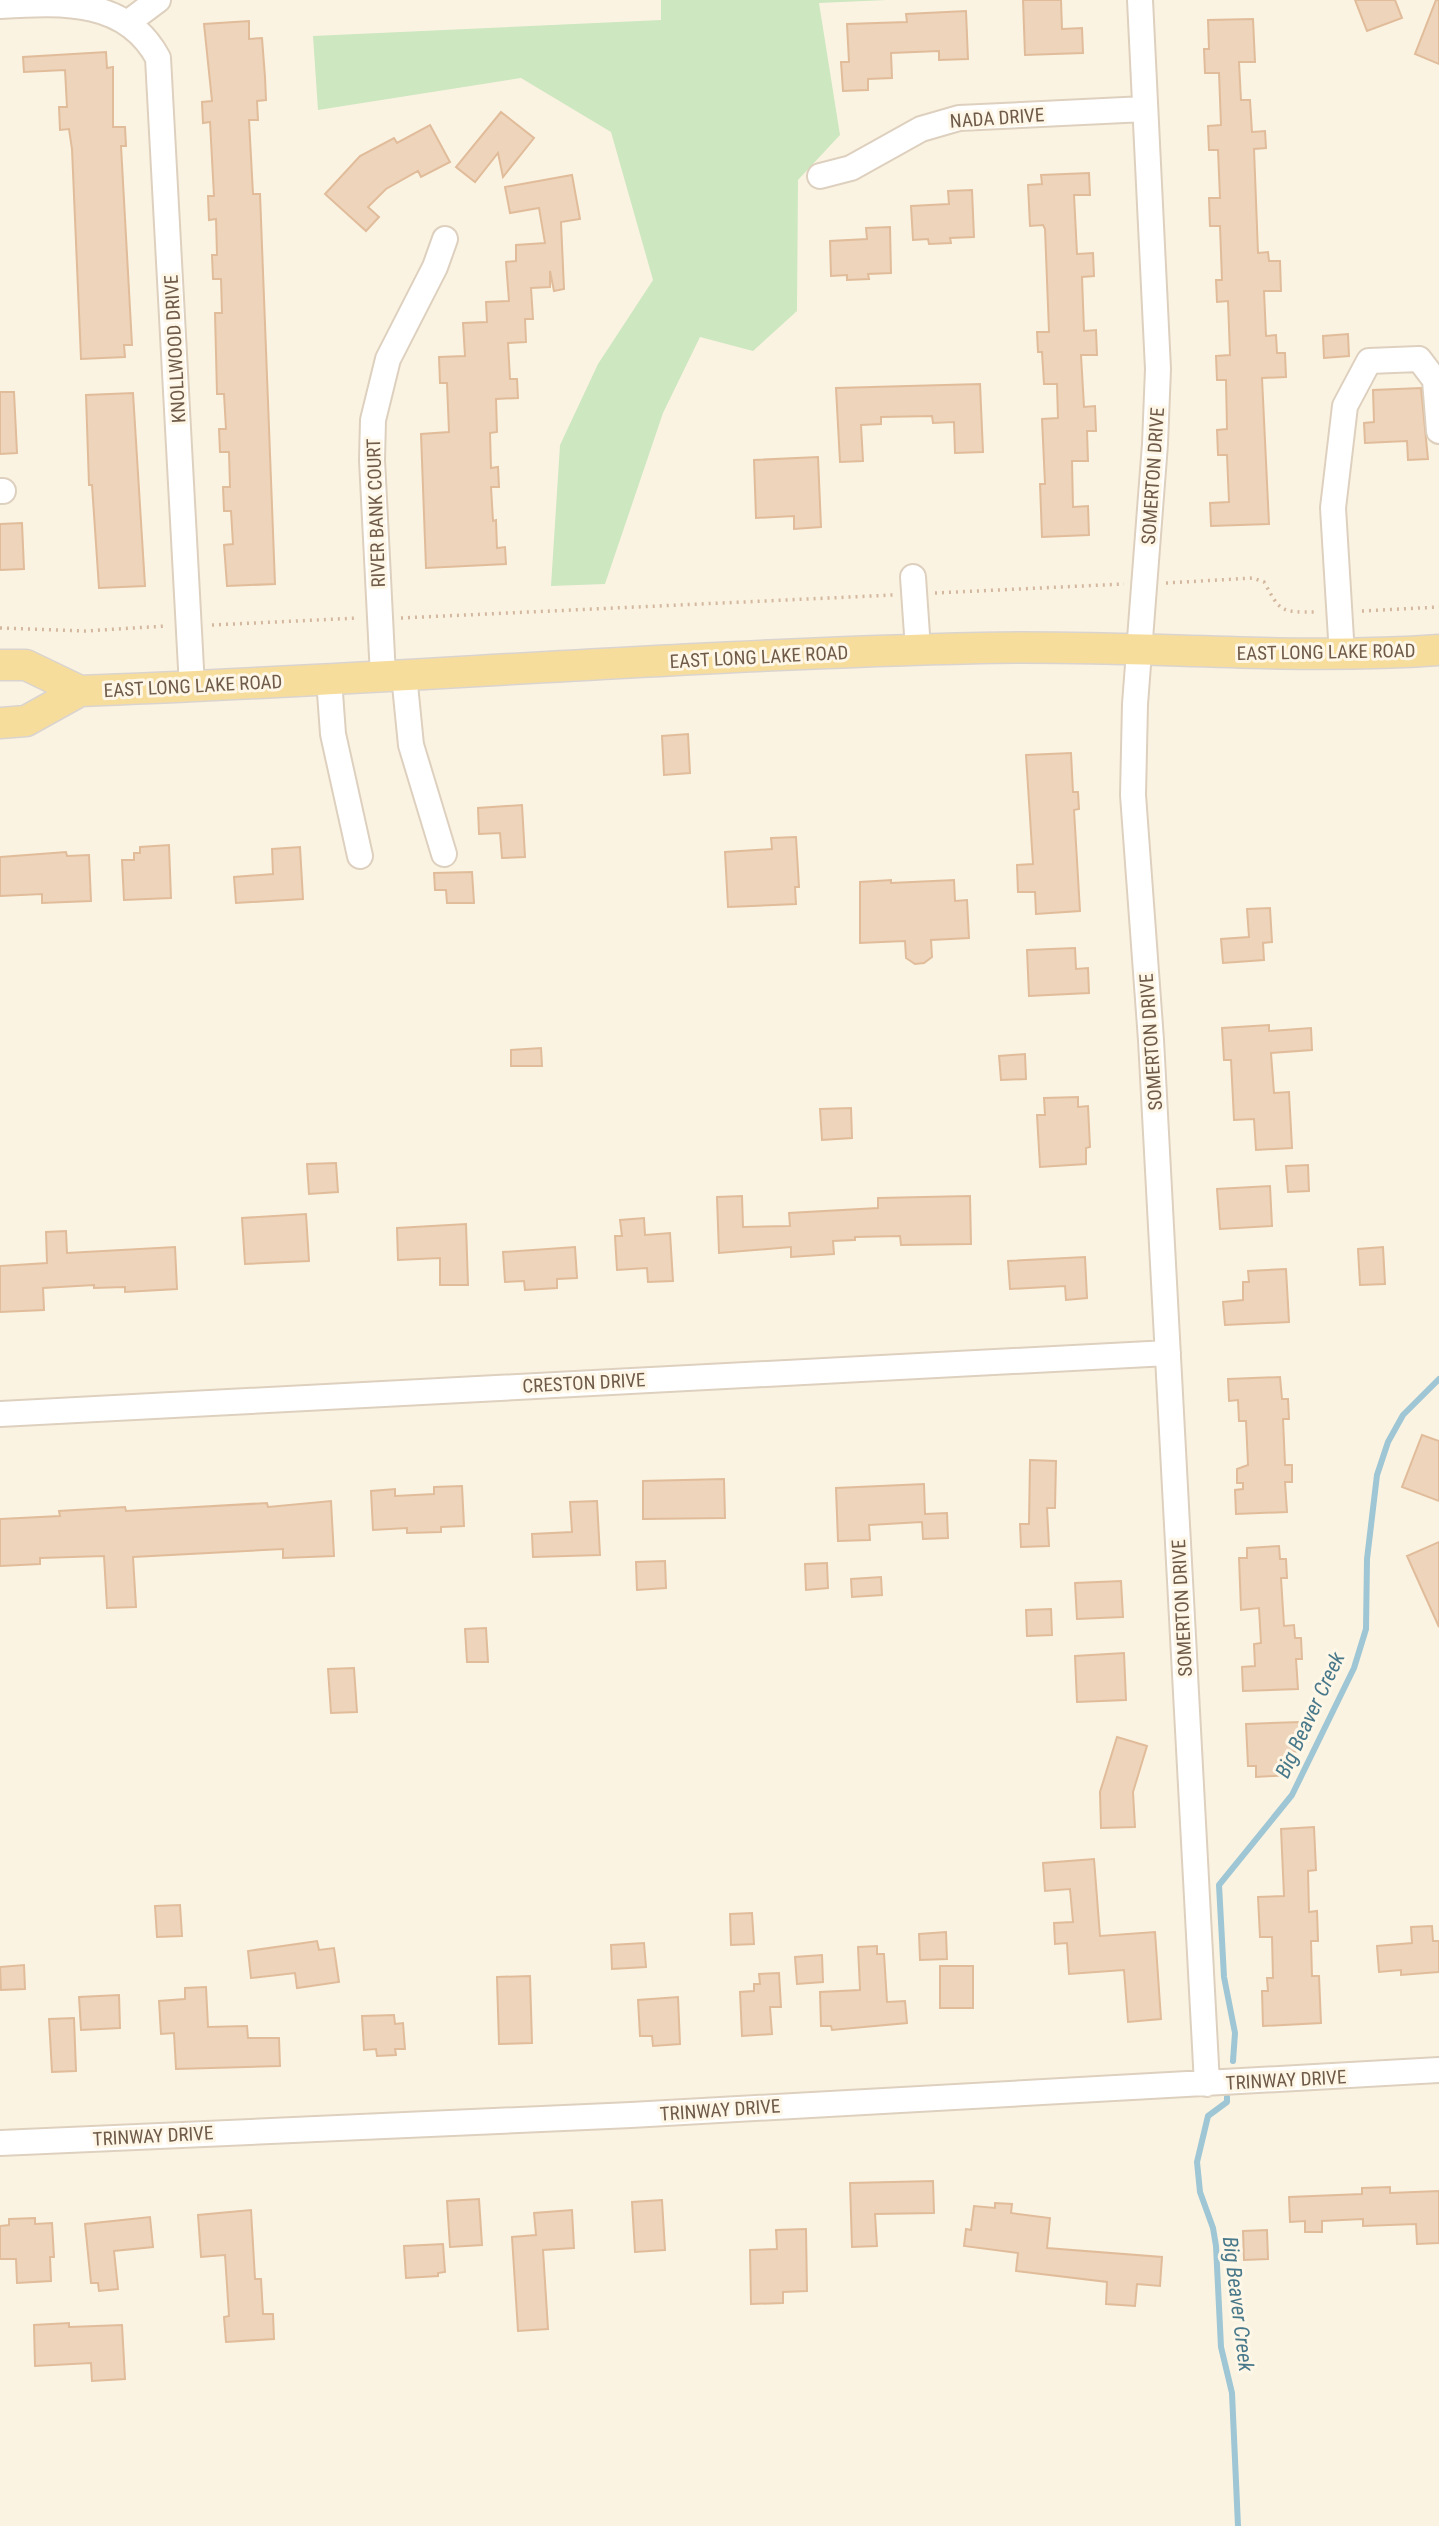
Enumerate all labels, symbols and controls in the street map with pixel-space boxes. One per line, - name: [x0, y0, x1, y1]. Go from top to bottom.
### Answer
- street label: NADA DRIVE: [949, 103, 1045, 133]
- street label: KNOLLWOOD DRIVE: [160, 274, 190, 424]
- street label: SOMERTON DRIVE: [1137, 407, 1169, 545]
- street label: RIVER BANK COURT: [362, 438, 390, 588]
- street label: EAST LONG LAKE ROAD: [1236, 639, 1416, 665]
- street label: EAST LONG LAKE ROAD: [669, 641, 849, 673]
- street label: EAST LONG LAKE ROAD: [103, 670, 283, 702]
- street label: SOMERTON DRIVE: [1135, 973, 1167, 1111]
- street label: CRESTON DRIVE: [522, 1368, 646, 1398]
- street label: SOMERTON DRIVE: [1167, 1539, 1197, 1677]
- water label: Big Beaver Creek: [1270, 1648, 1350, 1782]
- street label: TRINWAY DRIVE: [1225, 2065, 1347, 2095]
- street label: TRINWAY DRIVE: [659, 2094, 781, 2126]
- street label: TRINWAY DRIVE: [92, 2121, 214, 2151]
- water label: Big Beaver Creek: [1218, 2235, 1258, 2374]

